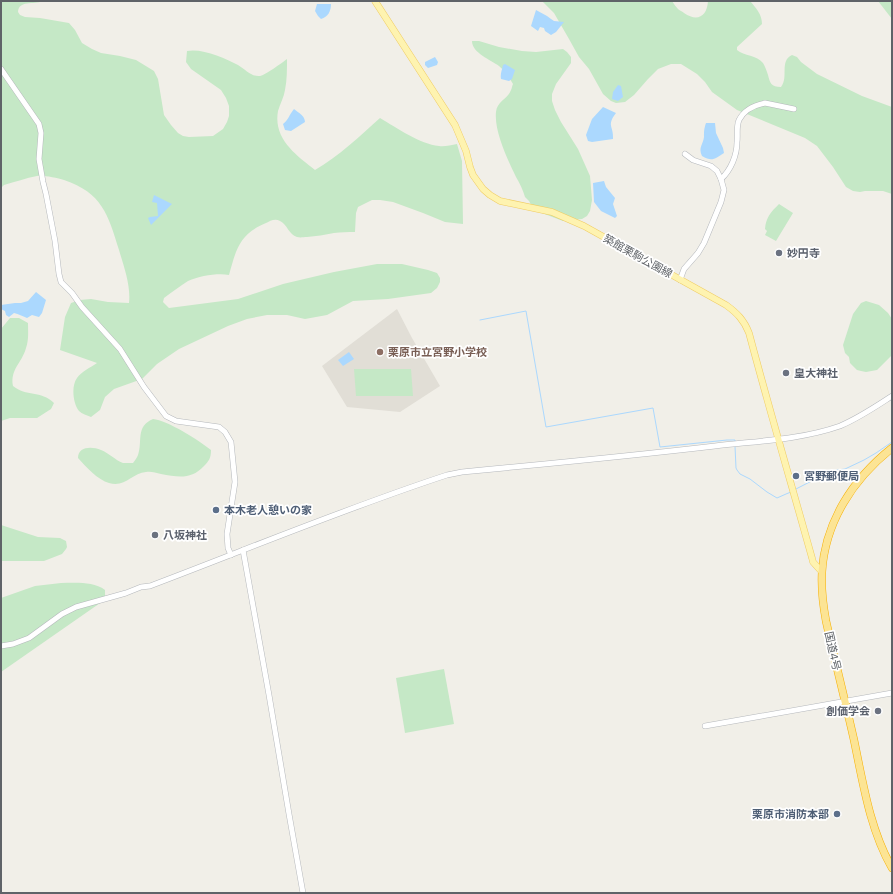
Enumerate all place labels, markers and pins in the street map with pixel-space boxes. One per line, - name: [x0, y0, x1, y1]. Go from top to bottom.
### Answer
- place label: 妙円寺: [787, 246, 820, 260]
- marker: 妙円寺: [774, 248, 784, 258]
- place label: 栗原市立宮野小学校: [388, 345, 487, 359]
- marker: 栗原市立宮野小学校: [375, 347, 385, 357]
- place label: 皇大神社: [794, 366, 838, 380]
- marker: 皇大神社: [781, 368, 791, 378]
- place label: 宮野郵便局: [804, 469, 859, 483]
- marker: 宮野郵便局: [791, 471, 801, 481]
- place label: 本木老人憩いの家: [224, 503, 312, 517]
- marker: 本木老人憩いの家: [211, 505, 221, 515]
- place label: 八坂神社: [163, 528, 207, 542]
- marker: 八坂神社: [150, 530, 160, 540]
- place label: 創価学会: [826, 704, 870, 718]
- marker: 創価学会: [873, 706, 883, 716]
- place label: 栗原市消防本部: [752, 807, 829, 821]
- marker: 栗原市消防本部: [832, 809, 842, 819]

